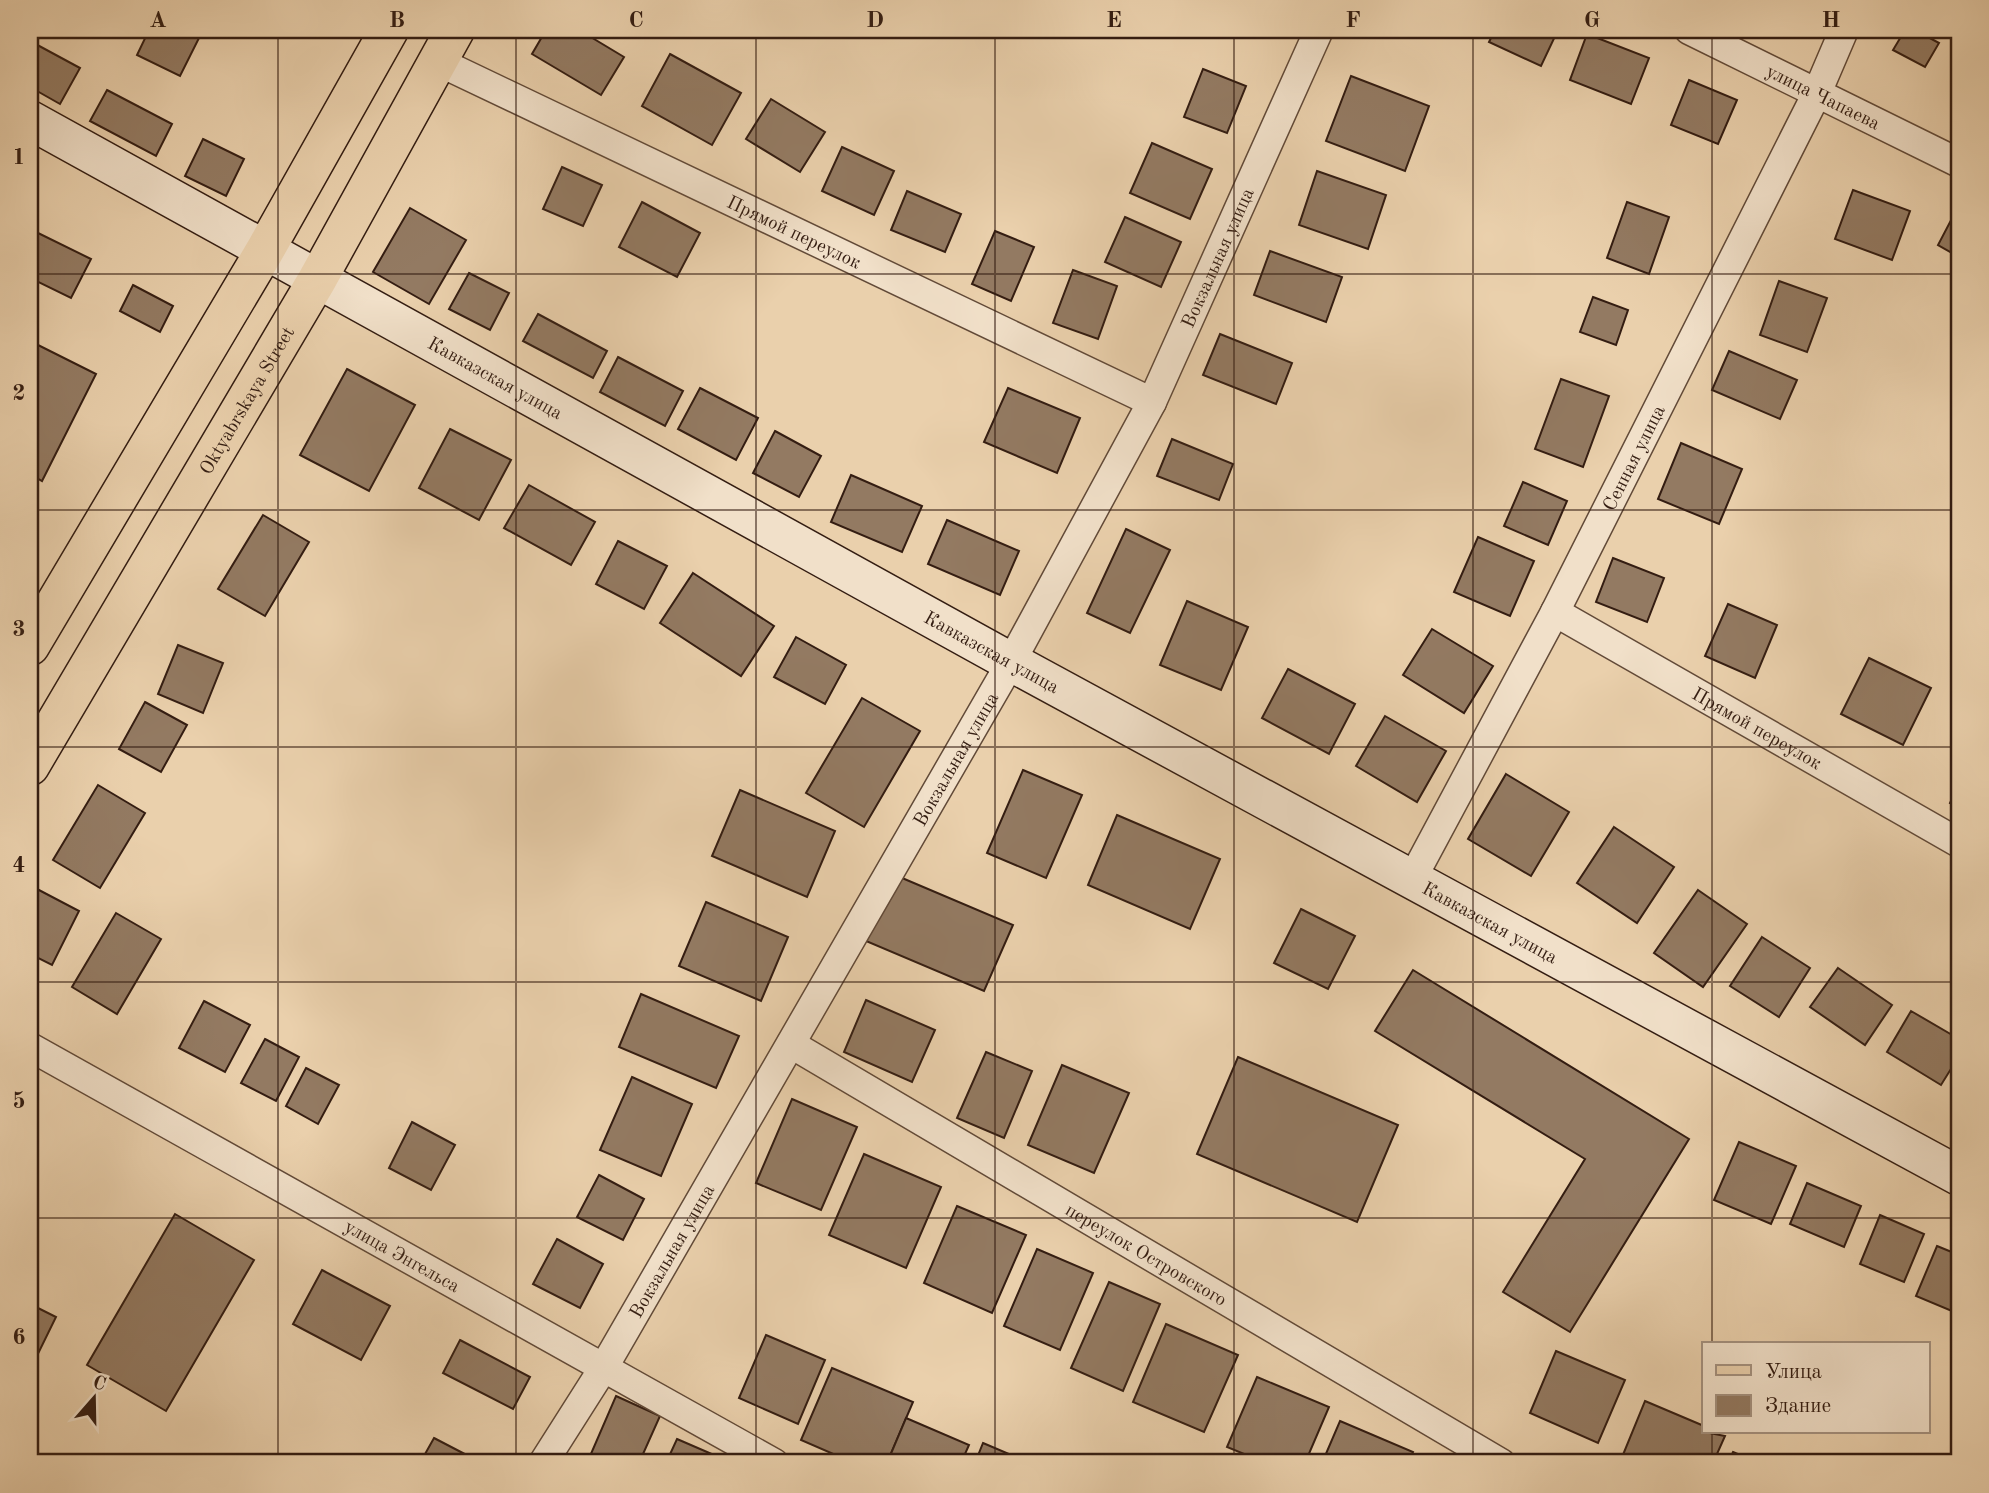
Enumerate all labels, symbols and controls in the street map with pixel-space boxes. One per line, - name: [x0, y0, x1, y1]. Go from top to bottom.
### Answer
- text: A: [149, 9, 167, 32]
- text: B: [389, 9, 405, 32]
- text: C: [628, 9, 644, 32]
- text: D: [866, 9, 884, 32]
- text: E: [1106, 9, 1122, 32]
- text: F: [1345, 9, 1361, 32]
- text: G: [1584, 9, 1600, 32]
- text: H: [1822, 9, 1840, 32]
- street label: улица Чапаева: [1762, 63, 1883, 135]
- text: 1: [12, 146, 26, 169]
- street label: Вокзальная улица: [1180, 185, 1259, 331]
- street label: Прямой переулок: [723, 194, 864, 274]
- street label: Oktyabrskaya Street: [197, 324, 299, 479]
- street label: Кавказская улица: [424, 335, 566, 424]
- text: 2: [12, 382, 26, 405]
- street label: Сенная улица: [1601, 402, 1670, 514]
- street label: Кавказская улица: [920, 609, 1062, 698]
- text: 3: [12, 618, 26, 641]
- street label: Прямой переулок: [1688, 685, 1825, 775]
- street label: Вокзальная улица: [911, 689, 1004, 830]
- text: 4: [12, 854, 26, 877]
- street label: Кавказская улица: [1418, 880, 1560, 969]
- text: 5: [12, 1090, 26, 1113]
- street label: Вокзальная улица: [627, 1181, 720, 1322]
- street label: переулок Островского: [1061, 1201, 1229, 1311]
- street label: улица Энгельса: [341, 1218, 463, 1298]
- text: 6: [12, 1326, 26, 1349]
- legend: [1702, 1342, 1930, 1434]
- text: Улица: [1765, 1362, 1822, 1383]
- north arrow: [60, 1364, 130, 1434]
- text: С: [90, 1373, 108, 1395]
- text: Здание: [1765, 1396, 1831, 1417]

